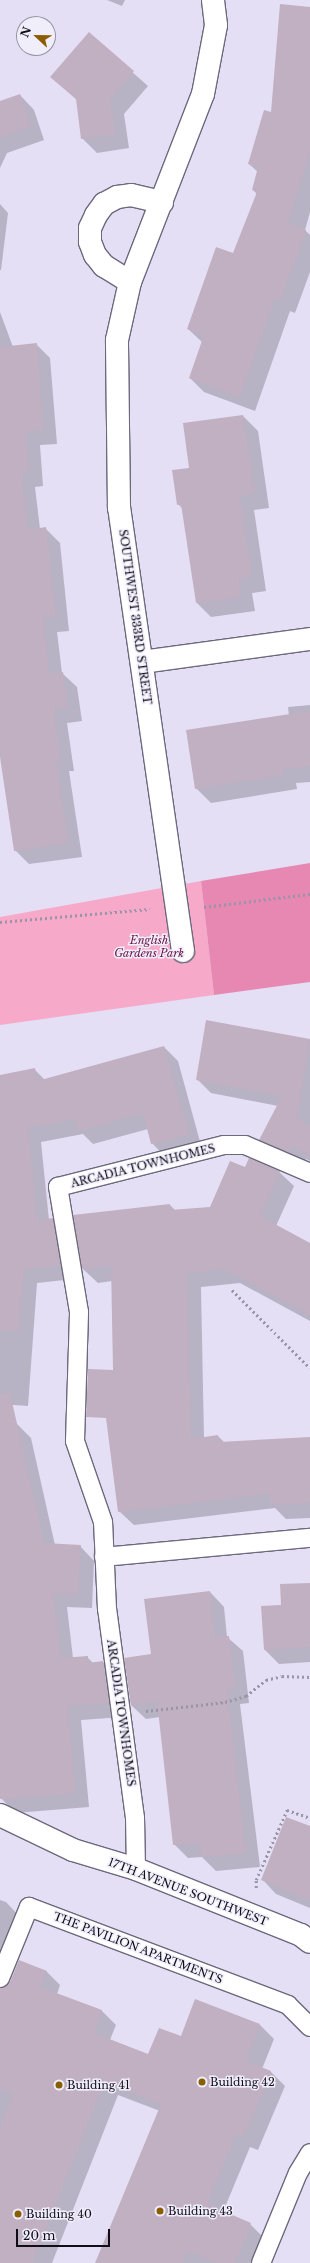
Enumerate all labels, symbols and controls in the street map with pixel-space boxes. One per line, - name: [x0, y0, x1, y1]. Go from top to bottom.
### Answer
- north arrow: [16, 16, 56, 56]
- text: N: [17, 24, 34, 39]
- street label: SOUTHWEST 333RD STREET: [116, 528, 154, 706]
- park label: English Gardens Park: [114, 934, 184, 960]
- street label: ARCADIA TOWNHOMES: [69, 1142, 217, 1190]
- street label: ARCADIA TOWNHOMES: [104, 1638, 138, 1788]
- street label: 17TH AVENUE SOUTHWEST: [106, 1855, 270, 1929]
- street label: THE PAVILION APARTMENTS: [51, 1909, 225, 1987]
- place label: Building 42: [210, 2075, 275, 2089]
- marker: Building 42: [197, 2077, 207, 2087]
- place label: Building 41: [67, 2078, 130, 2092]
- marker: Building 41: [54, 2080, 64, 2090]
- place label: Building 43: [168, 2204, 233, 2218]
- marker: Building 43: [155, 2206, 165, 2216]
- place label: Building 40: [26, 2207, 92, 2221]
- marker: Building 40: [13, 2209, 23, 2219]
- scale bar: [18, 2221, 112, 2247]
- text: 20 m: [23, 2228, 55, 2243]

